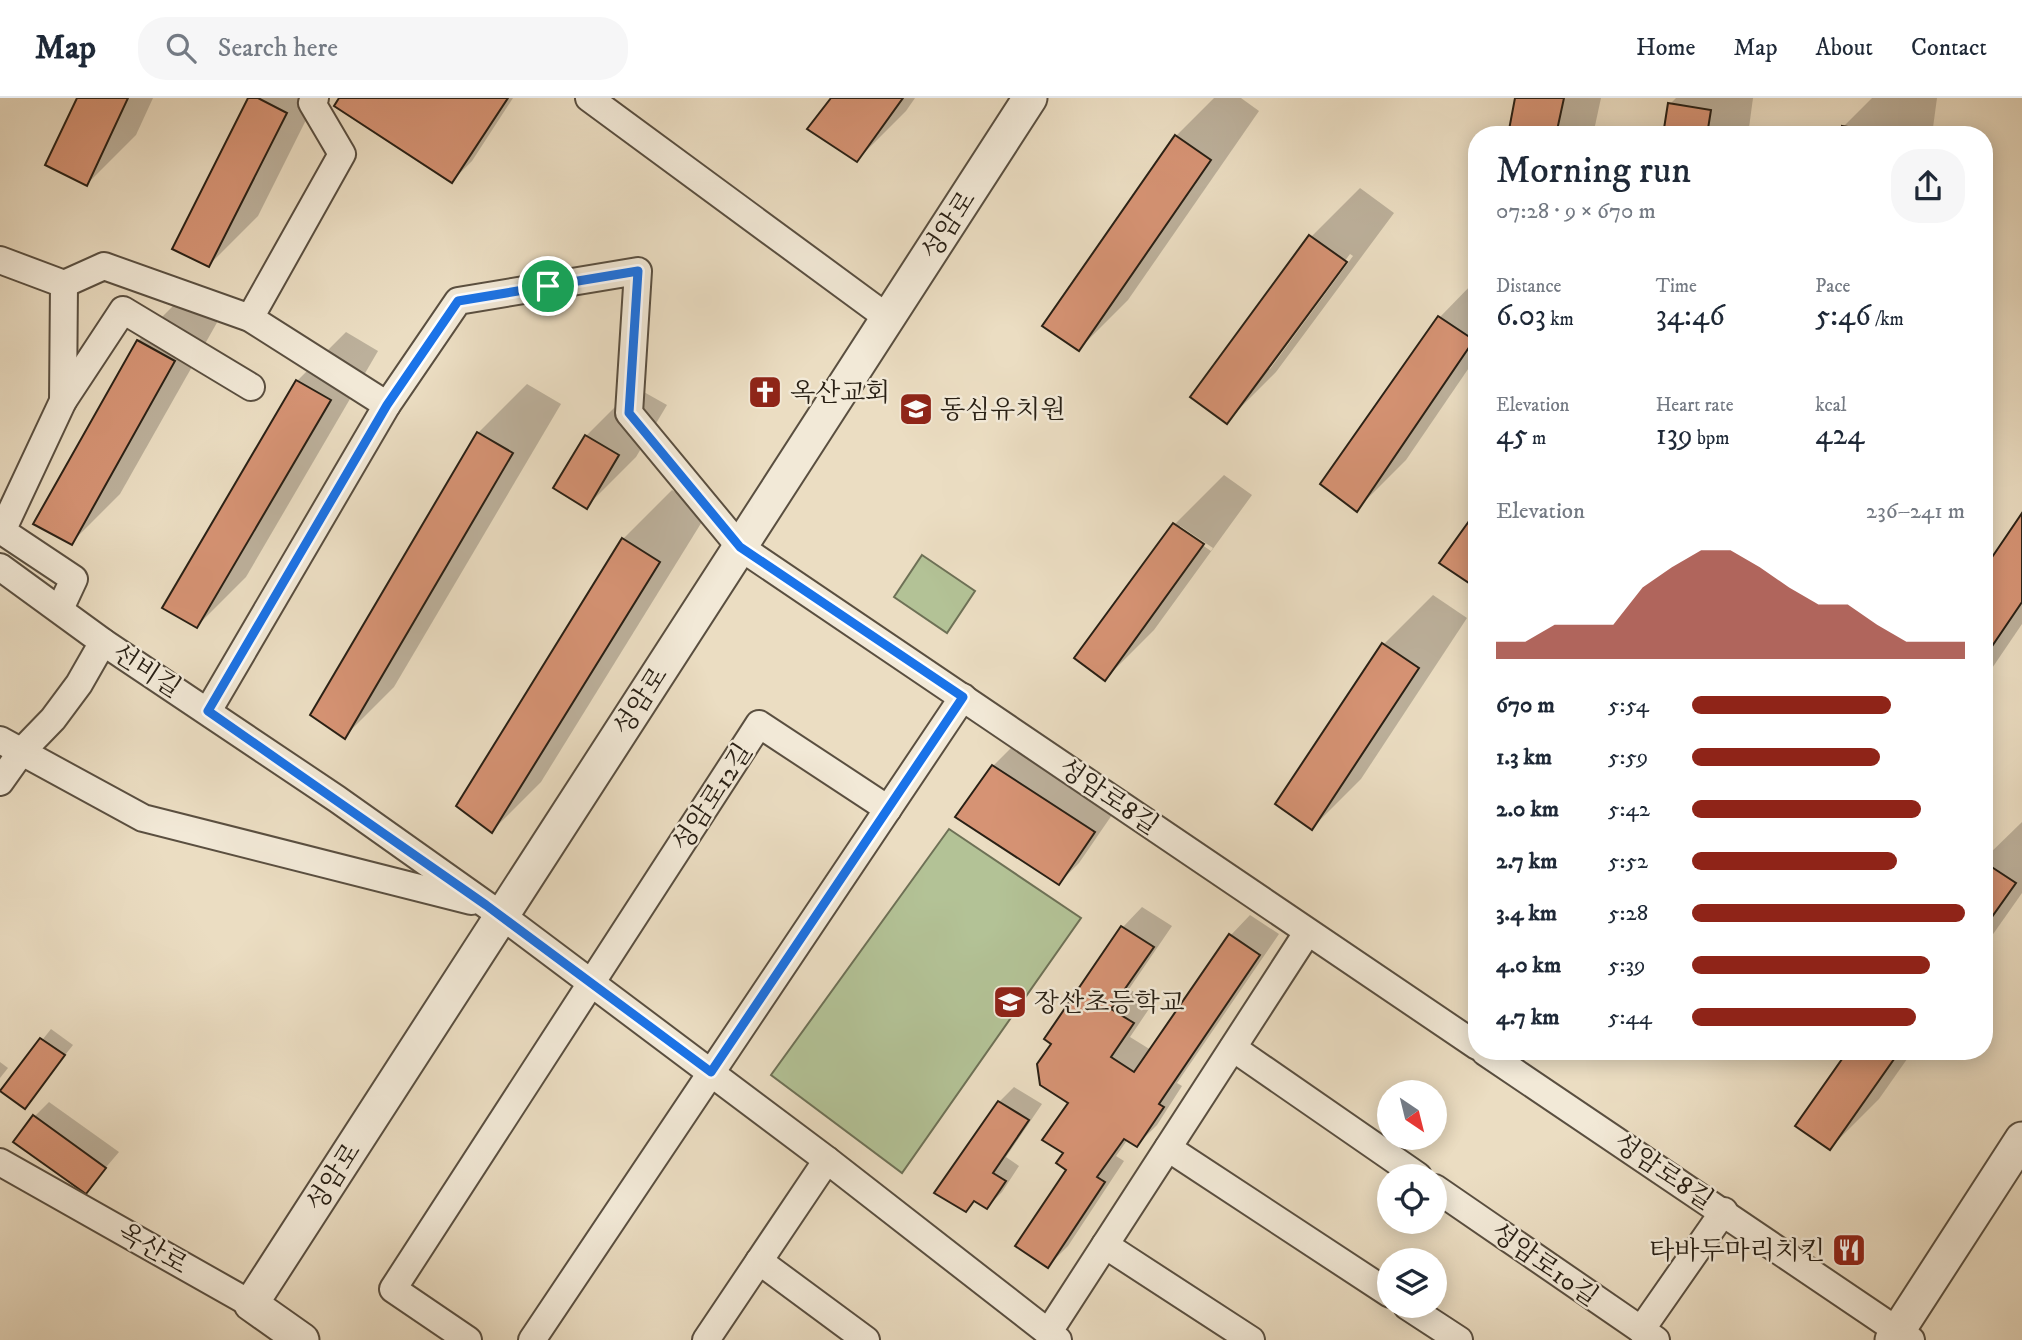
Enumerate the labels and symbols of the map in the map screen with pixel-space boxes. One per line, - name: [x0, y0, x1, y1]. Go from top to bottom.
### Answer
- street label: 성암로: [915, 185, 984, 266]
- pin: [518, 256, 578, 316]
- church icon: 옥산교회: [746, 373, 784, 411]
- place label: 옥산교회: [790, 377, 890, 410]
- school or university icon: 동심유치원: [897, 390, 935, 428]
- place label: 동심유치원: [940, 394, 1066, 427]
- street label: 선비길: [106, 637, 187, 706]
- street label: 성암로: [607, 661, 676, 742]
- street label: 성암로12길: [666, 737, 761, 858]
- street label: 성암로8길: [1052, 752, 1164, 843]
- school or university icon: 장산초등학교: [991, 983, 1029, 1021]
- place label: 장산초등학교: [1034, 987, 1185, 1020]
- north arrow: [1377, 1080, 1447, 1150]
- street label: 성암로8길: [1607, 1127, 1719, 1218]
- street label: 성암로: [300, 1137, 369, 1218]
- street label: 옥산로: [111, 1216, 193, 1282]
- street label: 성암로10길: [1484, 1216, 1604, 1314]
- restaurant icon: 타바두마리치킨: [1830, 1231, 1868, 1269]
- place label: 타바두마리치킨: [1649, 1235, 1825, 1268]

